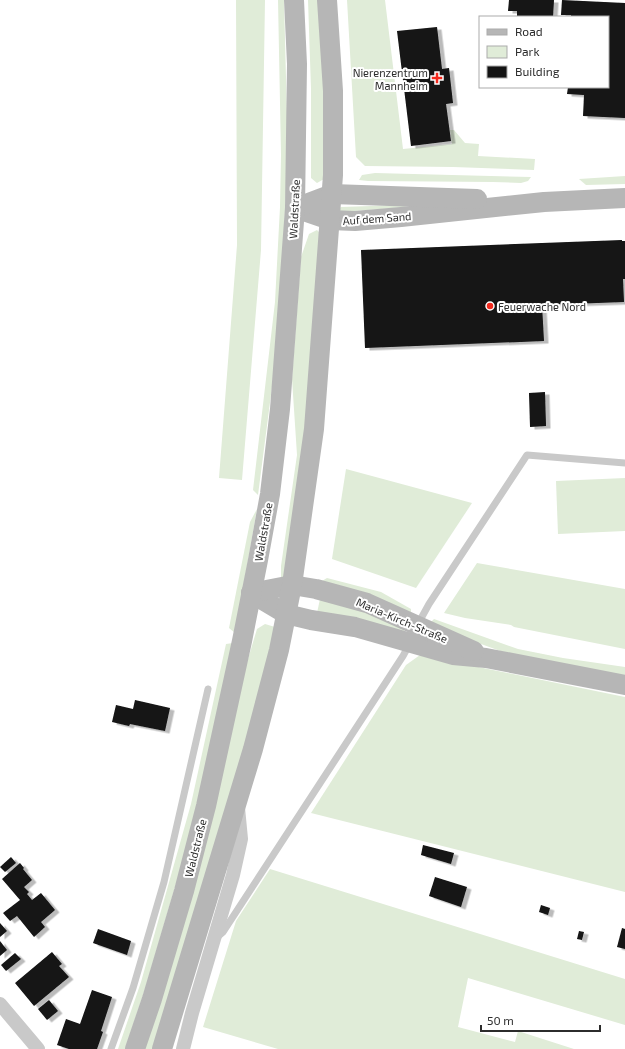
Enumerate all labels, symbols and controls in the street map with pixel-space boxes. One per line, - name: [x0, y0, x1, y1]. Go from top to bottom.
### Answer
- legend: [479, 16, 609, 88]
- text: Road: [515, 24, 543, 38]
- text: Park: [515, 44, 540, 58]
- text: Building: [515, 64, 560, 78]
- place label: Nierenzentrum Mannheim: [353, 66, 428, 92]
- marker: Nierenzentrum Mannheim: [431, 72, 443, 84]
- street label: Waldstraße: [286, 179, 302, 239]
- street label: Auf dem Sand: [342, 209, 412, 227]
- place label: Feuerwache Nord: [498, 300, 586, 313]
- marker: Feuerwache Nord: [485, 301, 495, 311]
- street label: Waldstraße: [251, 502, 275, 562]
- street label: Maria-Kirch-Straße: [354, 595, 450, 645]
- street label: Waldstraße: [181, 817, 209, 878]
- scale bar: [481, 1007, 600, 1033]
- text: 50 m: [487, 1013, 514, 1027]

